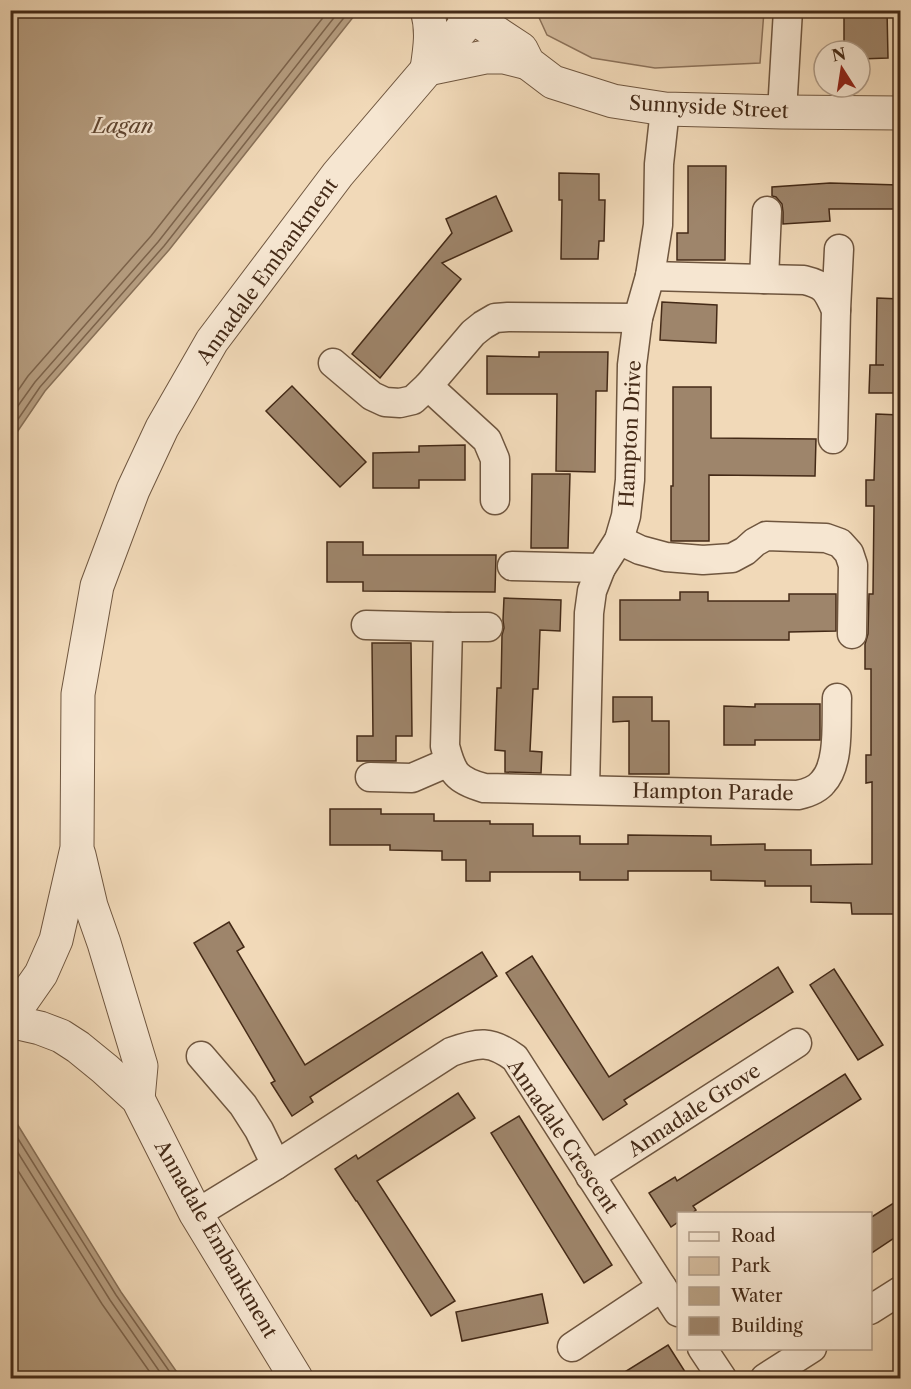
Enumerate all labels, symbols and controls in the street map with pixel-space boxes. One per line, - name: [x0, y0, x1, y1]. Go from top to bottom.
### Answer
- north arrow: [812, 39, 872, 99]
- text: N: [830, 43, 848, 66]
- street label: Sunnyside Street: [629, 91, 789, 123]
- water label: Lagan: [90, 113, 154, 138]
- street label: Annadale Embankment: [191, 173, 343, 370]
- street label: Hampton Drive: [614, 360, 646, 508]
- street label: Hampton Parade: [632, 779, 794, 805]
- street label: Annadale Crescent: [502, 1054, 623, 1217]
- street label: Annadale Grove: [622, 1058, 765, 1162]
- street label: Annadale Embankment: [149, 1135, 282, 1342]
- legend: [677, 1212, 872, 1350]
- text: Road: [731, 1225, 776, 1247]
- text: Park: [731, 1255, 772, 1277]
- text: Water: [730, 1285, 783, 1307]
- text: Building: [731, 1315, 803, 1337]

